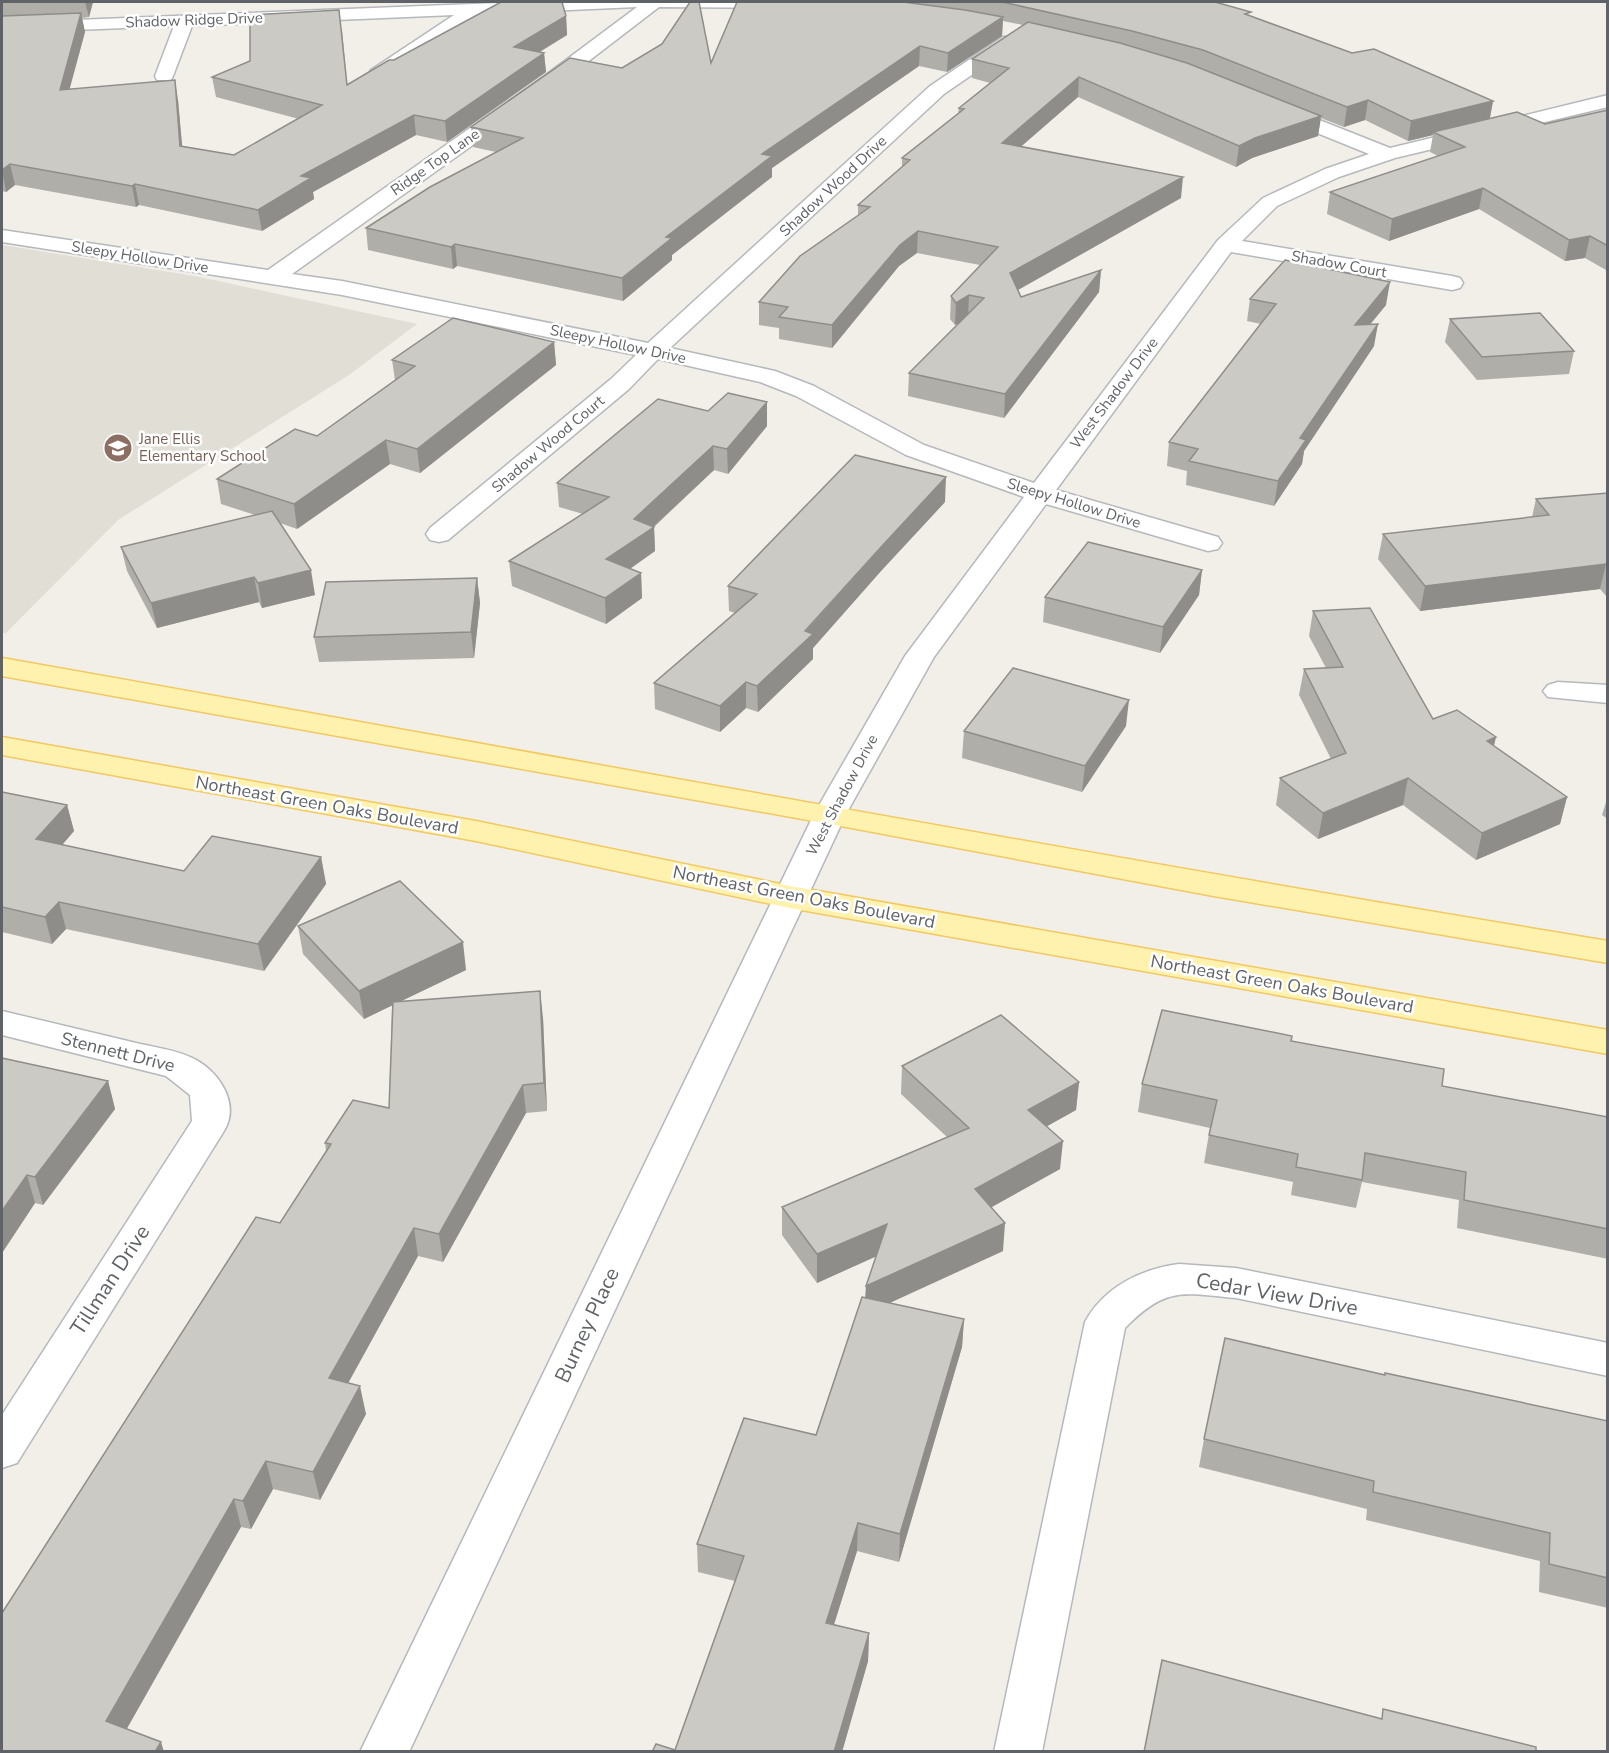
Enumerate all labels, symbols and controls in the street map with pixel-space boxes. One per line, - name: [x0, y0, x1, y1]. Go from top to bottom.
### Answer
- street label: Shadow Ridge Drive: [125, 8, 263, 32]
- street label: Ridge Top Lane: [387, 124, 483, 200]
- street label: Shadow Wood Drive: [775, 131, 891, 241]
- street label: Sleepy Hollow Drive: [70, 236, 210, 278]
- street label: Shadow Court: [1290, 246, 1389, 282]
- street label: Sleepy Hollow Drive: [548, 320, 688, 368]
- street label: West Shadow Drive: [1066, 333, 1162, 453]
- street label: Shadow Wood Court: [487, 390, 609, 497]
- place label: Jane Ellis Elementary School: [138, 429, 266, 466]
- school or university icon: Jane Ellis Elementary School: [102, 432, 134, 464]
- street label: Sleepy Hollow Drive: [1005, 473, 1143, 533]
- street label: West Shadow Drive: [802, 731, 882, 859]
- street label: Northeast Green Oaks Boulevard: [194, 770, 460, 840]
- street label: Northeast Green Oaks Boulevard: [671, 860, 937, 934]
- street label: Northeast Green Oaks Boulevard: [1149, 949, 1415, 1019]
- street label: Stennett Drive: [59, 1026, 177, 1078]
- street label: Tillman Drive: [64, 1219, 156, 1341]
- street label: Burney Place: [548, 1263, 626, 1387]
- street label: Cedar View Drive: [1194, 1266, 1360, 1322]

